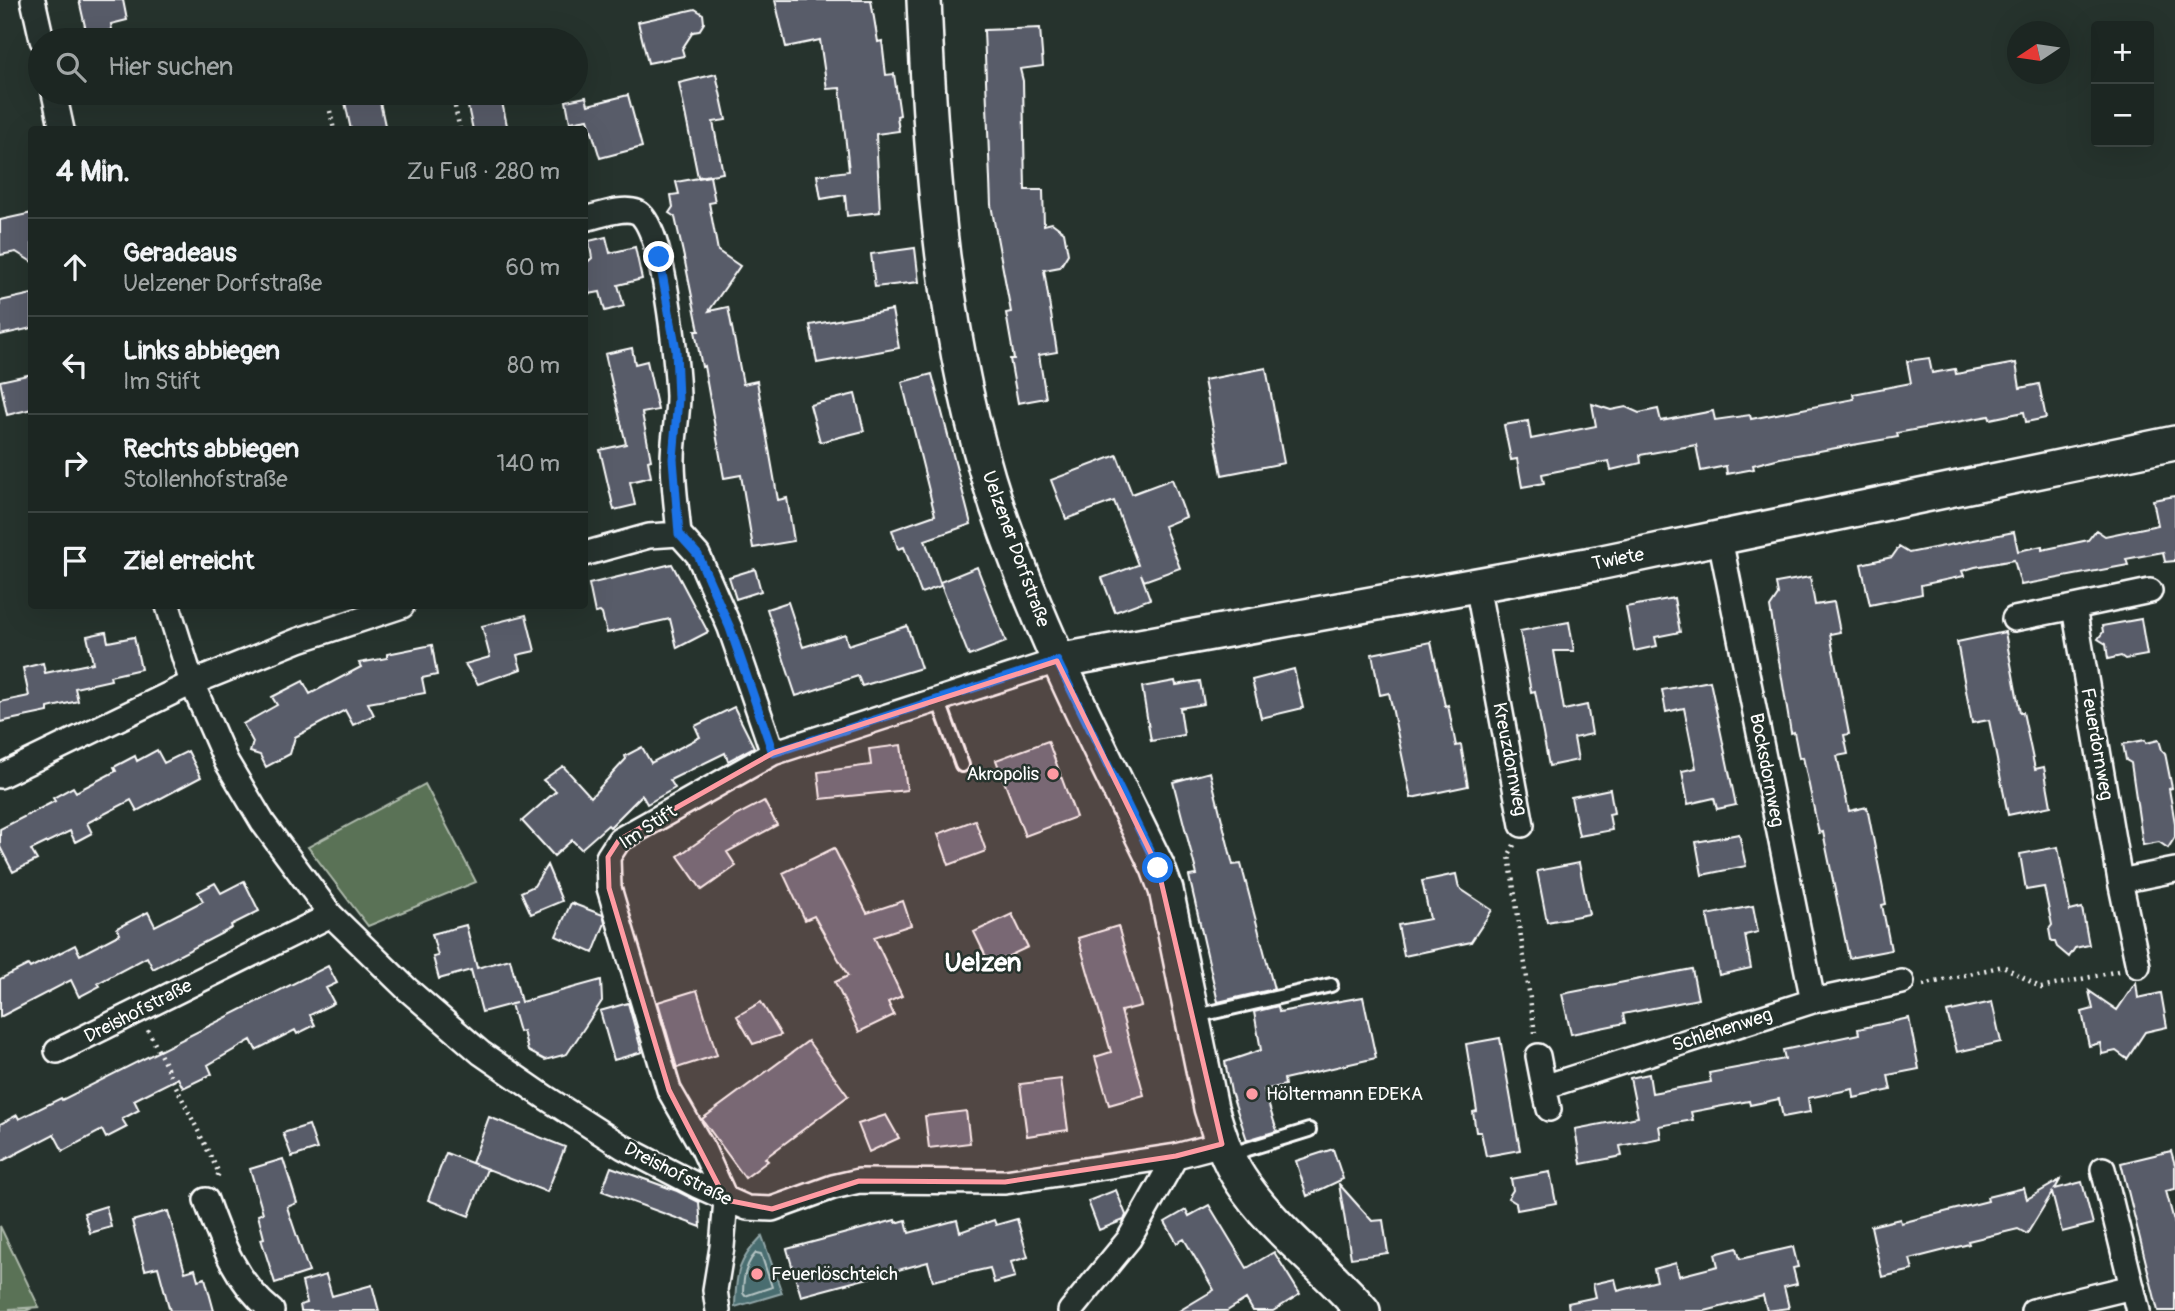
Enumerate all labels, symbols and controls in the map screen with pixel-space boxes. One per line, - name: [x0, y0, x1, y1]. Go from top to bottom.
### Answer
- north arrow: [2007, 21, 2070, 84]
- map controls: [2091, 21, 2154, 147]
- button: +: [2091, 21, 2154, 84]
- search box: [28, 28, 588, 105]
- icon: search: [52, 48, 90, 86]
- text: Hier suchen: [108, 51, 233, 83]
- button: −: [2091, 84, 2154, 147]
- text: 4 Min.: [56, 153, 130, 190]
- text: Zu Fuß · 280 m: [407, 157, 560, 186]
- text: Geradeaus: [123, 237, 237, 269]
- route end: [643, 241, 674, 272]
- icon: ahead: [56, 248, 94, 286]
- text: 60 m: [505, 253, 560, 282]
- text: Uelzener Dorfstraße: [123, 269, 322, 298]
- text: Links abbiegen: [123, 335, 280, 367]
- icon: left: [56, 346, 94, 384]
- text: 80 m: [507, 351, 560, 380]
- text: Im Stift: [123, 367, 200, 396]
- text: Rechts abbiegen: [123, 433, 299, 465]
- icon: right: [56, 444, 94, 482]
- text: 140 m: [497, 449, 560, 478]
- text: Stollenhofstraße: [123, 465, 288, 494]
- street label: Uelzener Dorfstraße: [977, 468, 1056, 631]
- icon: arrive: [56, 542, 94, 580]
- street label: Twiete: [1590, 542, 1647, 576]
- text: Ziel erreicht: [123, 545, 254, 577]
- street label: Feuerdornweg: [2075, 686, 2119, 802]
- street label: Kreuzdornweg: [1487, 700, 1533, 818]
- street label: Bocksdornweg: [1744, 711, 1790, 829]
- place label: Akropolis: [966, 762, 1040, 786]
- marker: Akropolis: [1045, 766, 1061, 782]
- street label: Im Stift: [615, 799, 682, 854]
- route start: [1142, 852, 1173, 883]
- district label: Uelzen: [945, 947, 1022, 979]
- street label: Dreishofstraße: [80, 973, 197, 1048]
- street label: Schlehenweg: [1669, 1003, 1775, 1057]
- place label: Höltermann EDEKA: [1266, 1082, 1423, 1106]
- marker: Höltermann EDEKA: [1244, 1086, 1260, 1102]
- street label: Dreishofstraße: [620, 1137, 737, 1212]
- place label: Feuerlöschteich: [771, 1262, 898, 1286]
- marker: Feuerlöschteich: [749, 1266, 765, 1282]

